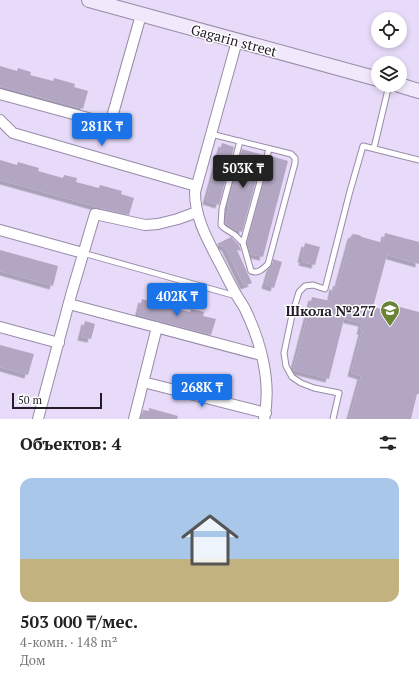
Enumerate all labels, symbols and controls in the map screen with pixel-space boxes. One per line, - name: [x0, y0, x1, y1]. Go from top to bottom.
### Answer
- map controls: [371, 12, 407, 92]
- button: locate: [371, 12, 407, 48]
- street label: Gagarin street: [189, 19, 280, 61]
- button: layers: [371, 56, 407, 92]
- pin: 281K ₸: [69, 113, 135, 147]
- text: 281K ₸: [81, 117, 123, 135]
- pin: 503K ₸: [210, 155, 276, 189]
- text: 503K ₸: [222, 159, 264, 177]
- pin: 402K ₸: [144, 283, 210, 317]
- text: 402K ₸: [156, 287, 198, 305]
- school or university icon: Школа №277: [379, 299, 401, 327]
- place label: Школа №277: [286, 301, 376, 320]
- pin: 268K ₸: [169, 374, 235, 408]
- text: 268K ₸: [181, 378, 223, 396]
- scale bar: [12, 391, 102, 410]
- text: 50 m: [18, 393, 42, 407]
- text: Объектов: 4: [20, 432, 121, 455]
- icon: filters: [377, 432, 399, 454]
- icon: home: [174, 504, 246, 576]
- text: 503 000 ₸/мес.: [20, 610, 138, 633]
- text: 4-комн. · 148 m²: [20, 633, 117, 651]
- text: Дом: [20, 651, 45, 669]

